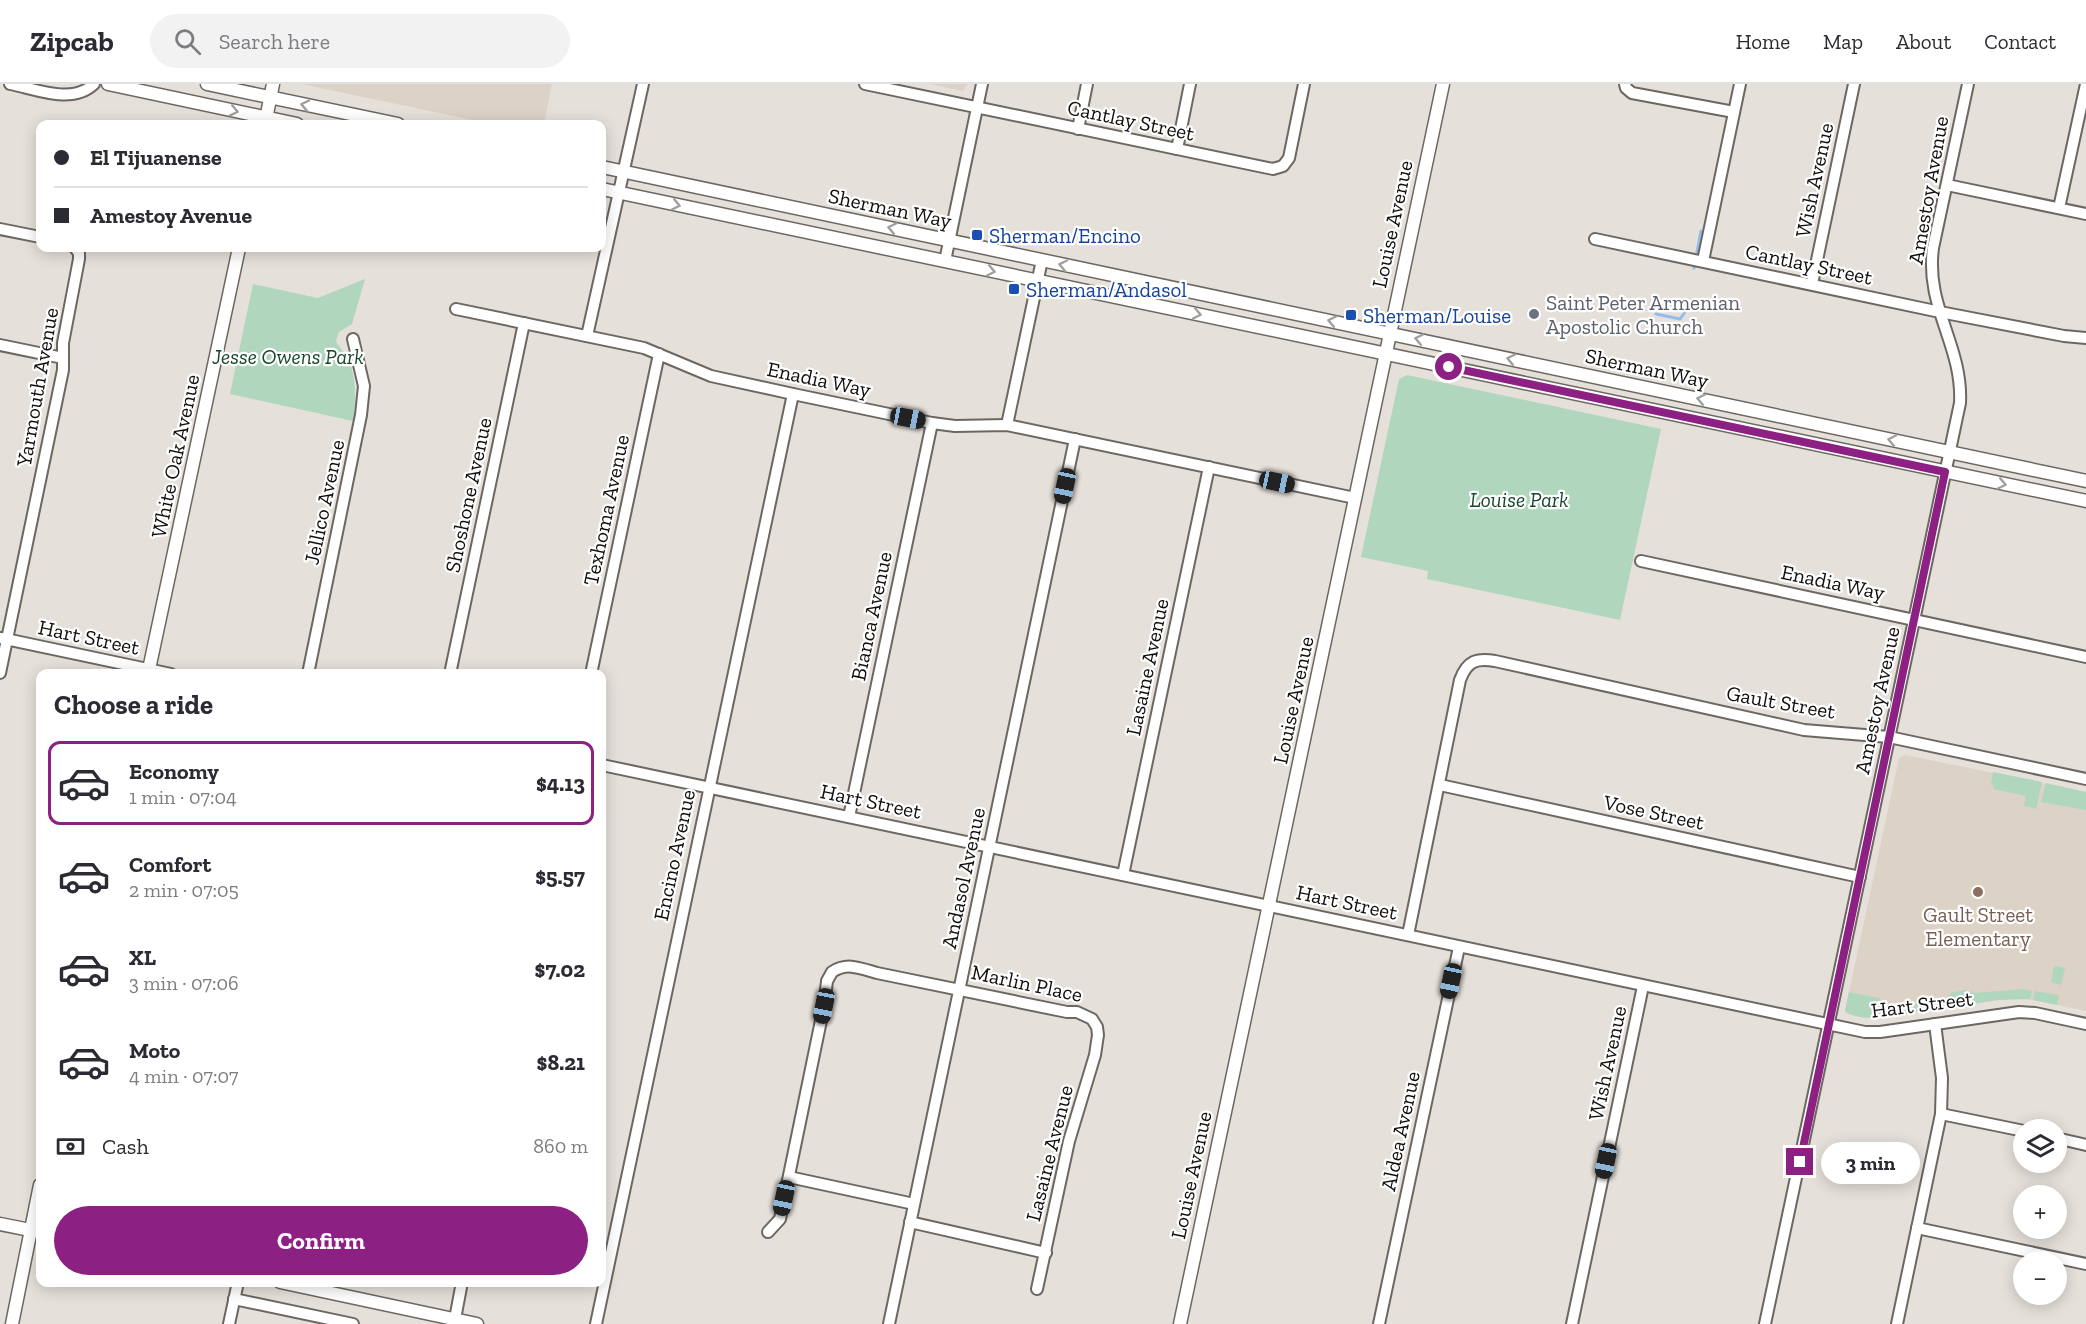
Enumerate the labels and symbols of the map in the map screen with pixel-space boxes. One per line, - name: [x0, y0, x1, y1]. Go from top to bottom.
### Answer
- street label: Cantlay Street: [1065, 94, 1197, 146]
- one-way arrow: [300, 99, 310, 112]
- one-way arrow: [228, 104, 238, 117]
- street label: Amestoy Avenue: [1903, 114, 1953, 266]
- street label: Wish Avenue: [1790, 120, 1838, 240]
- street label: Louise Avenue: [1366, 158, 1418, 290]
- street label: Sherman Way: [826, 183, 954, 233]
- one-way arrow: [671, 198, 681, 211]
- one-way arrow: [887, 222, 897, 235]
- place label: Sherman/Encino: [989, 223, 1141, 248]
- marker: Sherman/Encino: [970, 228, 984, 242]
- street label: Cantlay Street: [1743, 238, 1875, 290]
- one-way arrow: [1058, 259, 1068, 272]
- one-way arrow: [986, 264, 996, 277]
- place label: Sherman/Andasol: [1026, 277, 1187, 302]
- marker: Sherman/Andasol: [1007, 282, 1021, 296]
- place label: Saint Peter Armenian Apostolic Church: [1546, 290, 1740, 339]
- place label: Sherman/Louise: [1363, 303, 1511, 328]
- street label: Yarmouth Avenue: [11, 305, 63, 469]
- one-way arrow: [1192, 307, 1202, 320]
- marker: Saint Peter Armenian Apostolic Church: [1527, 307, 1541, 321]
- marker: Sherman/Louise: [1344, 308, 1358, 322]
- one-way arrow: [1328, 315, 1338, 328]
- one-way arrow: [1414, 334, 1424, 347]
- street label: Sherman Way: [1583, 343, 1711, 393]
- park label: Jesse Owens Park: [211, 344, 364, 369]
- route start: [1435, 353, 1462, 380]
- one-way arrow: [1506, 353, 1516, 366]
- street label: Enadia Way: [765, 356, 873, 402]
- street label: White Oak Avenue: [145, 372, 205, 540]
- one-way arrow: [1697, 393, 1707, 406]
- car: [889, 406, 927, 430]
- street label: Shoshone Avenue: [439, 415, 497, 575]
- street label: Texhoma Avenue: [578, 432, 634, 588]
- one-way arrow: [1887, 434, 1897, 447]
- street label: Jellico Avenue: [299, 437, 349, 567]
- car: [1052, 467, 1078, 505]
- car: [1258, 469, 1296, 495]
- one-way arrow: [1997, 477, 2007, 490]
- park label: Louise Park: [1470, 487, 1568, 512]
- street label: Bianca Avenue: [845, 549, 897, 683]
- street label: Enadia Way: [1779, 559, 1887, 605]
- street label: Lasaine Avenue: [1120, 596, 1174, 738]
- street label: Hart Street: [36, 614, 142, 660]
- street label: Amestoy Avenue: [1849, 624, 1905, 776]
- street label: Louise Avenue: [1267, 634, 1319, 766]
- street label: Gault Street: [1725, 680, 1837, 724]
- street label: Hart Street: [818, 778, 924, 824]
- street label: Encino Avenue: [648, 787, 700, 923]
- street label: Vose Street: [1600, 789, 1707, 835]
- street label: Andasol Avenue: [936, 805, 990, 951]
- street label: Hart Street: [1294, 879, 1400, 925]
- marker: Gault Street Elementary: [1971, 885, 1985, 899]
- place label: Gault Street Elementary: [1923, 902, 2033, 951]
- street label: Marlin Place: [969, 959, 1085, 1007]
- car: [1438, 962, 1464, 1000]
- street label: Hart Street: [1870, 985, 1975, 1023]
- car: [812, 987, 836, 1025]
- street label: Wish Avenue: [1583, 1003, 1631, 1123]
- street label: Aldea Avenue: [1375, 1069, 1425, 1193]
- street label: Lasaine Avenue: [1020, 1082, 1078, 1224]
- street label: Louise Avenue: [1165, 1109, 1217, 1241]
- callout: 3 min: [1821, 1141, 1920, 1183]
- car: [1593, 1142, 1619, 1180]
- route end: [1786, 1148, 1813, 1175]
- car: [771, 1179, 797, 1217]

